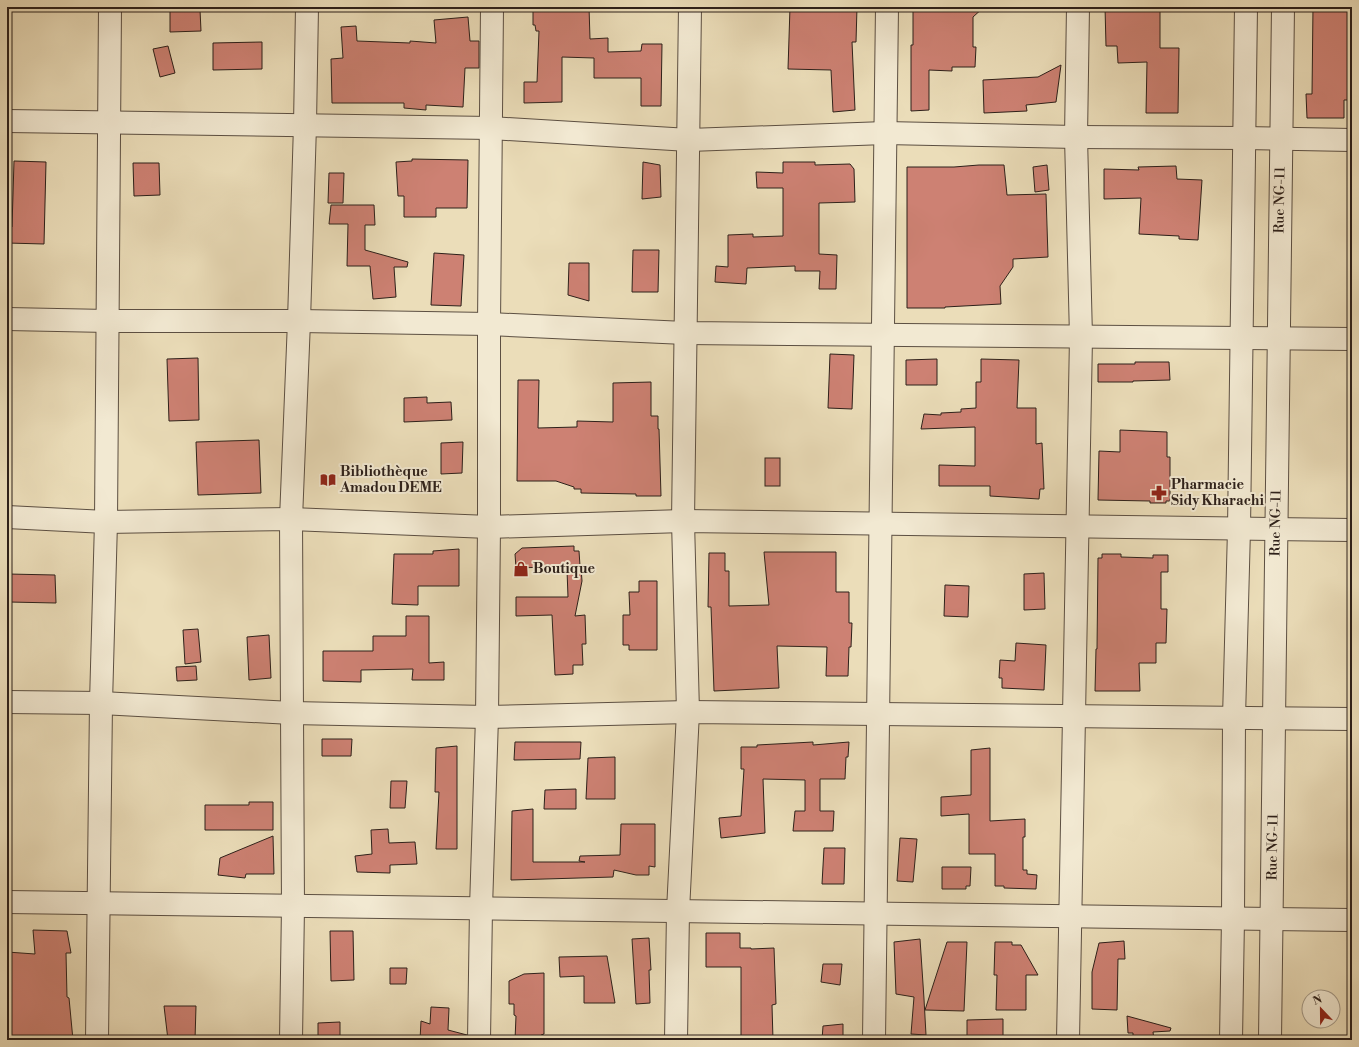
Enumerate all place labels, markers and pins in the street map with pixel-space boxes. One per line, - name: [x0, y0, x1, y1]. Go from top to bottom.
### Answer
- place label: Bibliothèque Amadou DEME: [339, 463, 442, 497]
- library icon: Bibliothèque Amadou DEME: [319, 471, 337, 489]
- place label: Pharmacie Sidy Kharachi: [1171, 476, 1264, 510]
- pharmacy icon: Pharmacie Sidy Kharachi: [1150, 484, 1168, 502]
- shop icon: Boutique: [512, 560, 530, 578]
- place label: Boutique: [533, 560, 596, 578]

